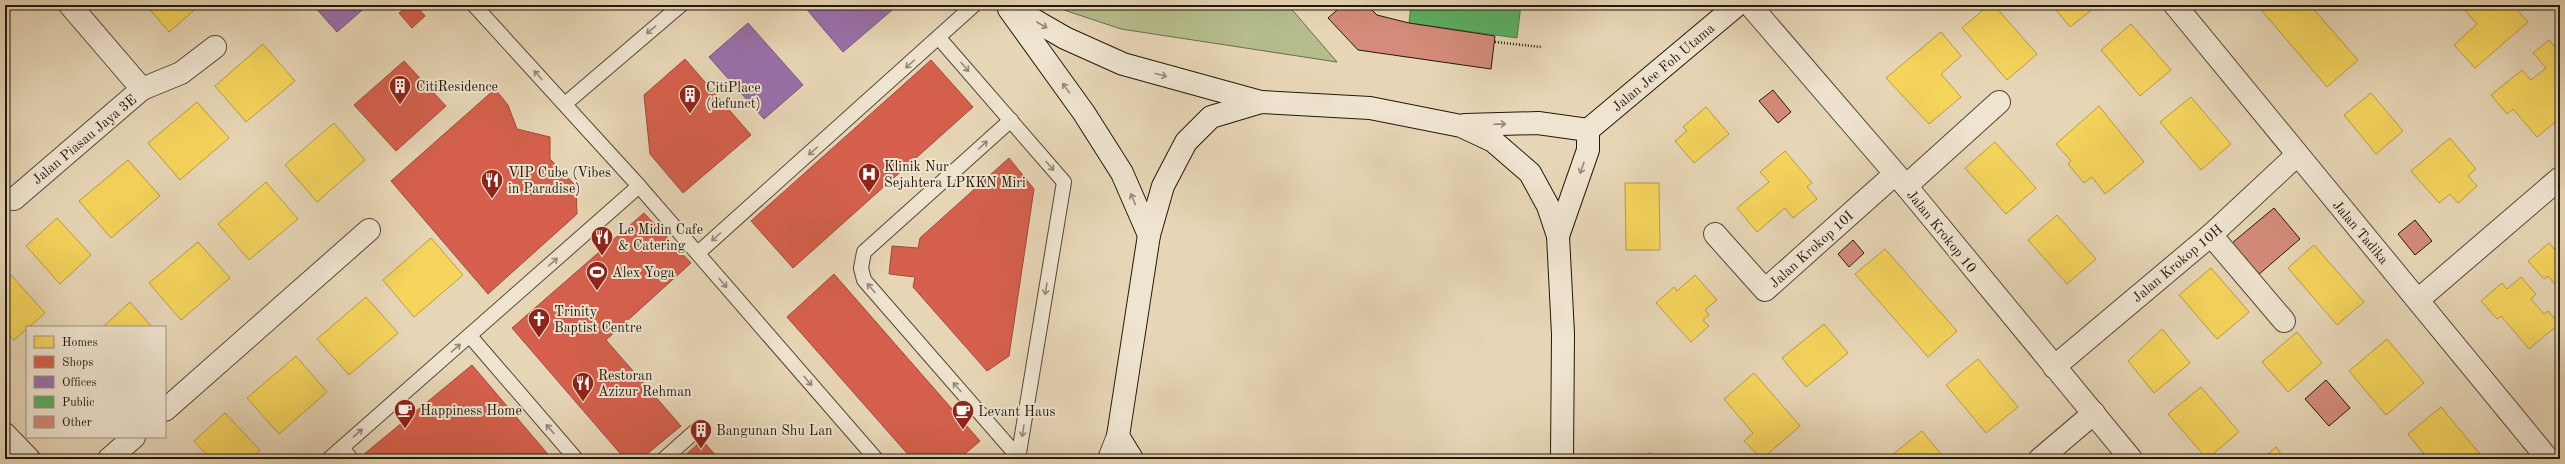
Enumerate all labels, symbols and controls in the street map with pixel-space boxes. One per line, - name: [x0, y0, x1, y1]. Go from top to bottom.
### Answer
- one-way arrow: [1036, 21, 1048, 29]
- street label: Jalan Jee Foh Utama: [1610, 21, 1718, 114]
- one-way arrow: [646, 26, 657, 35]
- one-way arrow: [905, 59, 915, 69]
- one-way arrow: [960, 62, 969, 73]
- one-way arrow: [534, 70, 543, 80]
- one-way arrow: [1155, 72, 1168, 79]
- building icon: CitiResidence: [387, 73, 413, 106]
- place label: CitiResidence: [416, 80, 498, 94]
- place label: CitiPlace (defunct): [706, 81, 761, 111]
- building icon: CitiPlace (defunct): [677, 82, 703, 115]
- one-way arrow: [1062, 83, 1070, 94]
- street label: Jalan Piasau Jaya 3E: [30, 92, 139, 187]
- one-way arrow: [1493, 120, 1506, 128]
- one-way arrow: [978, 141, 988, 150]
- one-way arrow: [808, 146, 818, 155]
- place label: Klinik Nur Sejahtera LPKKN Miri: [884, 160, 1026, 190]
- hospital icon: Klinik Nur Sejahtera LPKKN Miri: [856, 161, 882, 194]
- one-way arrow: [1045, 161, 1054, 171]
- one-way arrow: [1577, 161, 1585, 173]
- place label: VIP Cube (Vibes in Paradise): [508, 166, 611, 196]
- restaurant icon: VIP Cube (Vibes in Paradise): [479, 167, 505, 200]
- street label: Jalan Krokop 10: [1904, 188, 1979, 275]
- one-way arrow: [1129, 193, 1136, 205]
- street label: Jalan Tadika: [2330, 198, 2391, 267]
- street label: Jalan Krokop 10I: [1767, 209, 1856, 291]
- street label: Jalan Krokop 10H: [2130, 222, 2225, 305]
- place label: Le Midin Cafe & Catering: [618, 223, 703, 253]
- restaurant icon: Le Midin Cafe & Catering: [589, 224, 615, 257]
- one-way arrow: [711, 232, 721, 242]
- one-way arrow: [548, 257, 559, 266]
- sports icon: Alex Yoga: [584, 259, 610, 292]
- place label: Alex Yoga: [612, 266, 675, 280]
- one-way arrow: [719, 278, 728, 288]
- one-way arrow: [1042, 282, 1050, 295]
- one-way arrow: [867, 283, 876, 294]
- place label: Trinity Baptist Centre: [554, 305, 642, 335]
- church icon: Trinity Baptist Centre: [526, 306, 552, 339]
- legend: [26, 326, 166, 438]
- text: Homes: [62, 337, 98, 349]
- one-way arrow: [451, 343, 461, 353]
- text: Shops: [62, 357, 93, 369]
- place label: Restoran Azizur Rehman: [598, 369, 692, 399]
- restaurant icon: Restoran Azizur Rehman: [570, 370, 596, 403]
- one-way arrow: [804, 376, 813, 386]
- text: Offices: [62, 377, 97, 389]
- one-way arrow: [952, 381, 961, 392]
- text: Public: [62, 397, 94, 409]
- cafe icon: Happiness Home: [392, 397, 418, 430]
- cafe icon: Levant Haus: [950, 398, 976, 431]
- place label: Happiness Home: [420, 404, 522, 418]
- place label: Levant Haus: [978, 405, 1056, 419]
- text: Other: [62, 417, 92, 429]
- building icon: Bangunan Shu Lan: [688, 417, 714, 450]
- place label: Bangunan Shu Lan: [716, 424, 833, 438]
- one-way arrow: [1019, 424, 1027, 437]
- one-way arrow: [546, 425, 555, 435]
- one-way arrow: [353, 429, 363, 438]

